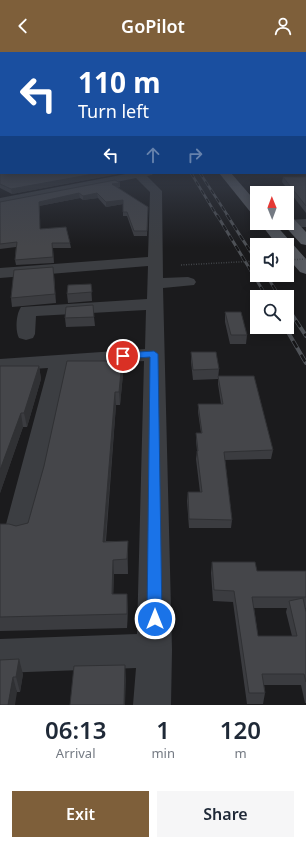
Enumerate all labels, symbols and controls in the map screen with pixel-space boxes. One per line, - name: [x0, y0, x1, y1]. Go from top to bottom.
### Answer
- text: GoPilot: [121, 14, 185, 38]
- icon: back: [12, 15, 34, 37]
- icon: person: [272, 15, 294, 37]
- text: 110 m: [78, 63, 161, 101]
- icon: left: [12, 68, 64, 120]
- text: Turn left: [78, 99, 149, 123]
- icon: left: [100, 144, 122, 166]
- icon: ahead: [142, 144, 164, 166]
- icon: right: [184, 144, 206, 166]
- north arrow: [250, 186, 294, 230]
- map controls: [250, 186, 294, 334]
- button: sound: [250, 238, 294, 282]
- button: search: [250, 290, 294, 334]
- pin: [106, 339, 140, 373]
- icon: arrive: [112, 345, 134, 367]
- position arrow: [134, 598, 176, 640]
- text: 06:13: [45, 713, 106, 746]
- text: 1: [156, 713, 170, 746]
- text: 120: [220, 713, 261, 746]
- text: Arrival: [56, 744, 96, 762]
- text: min: [151, 744, 175, 762]
- text: m: [234, 744, 247, 762]
- button: Exit: [12, 791, 149, 837]
- button: Share: [157, 791, 294, 837]

